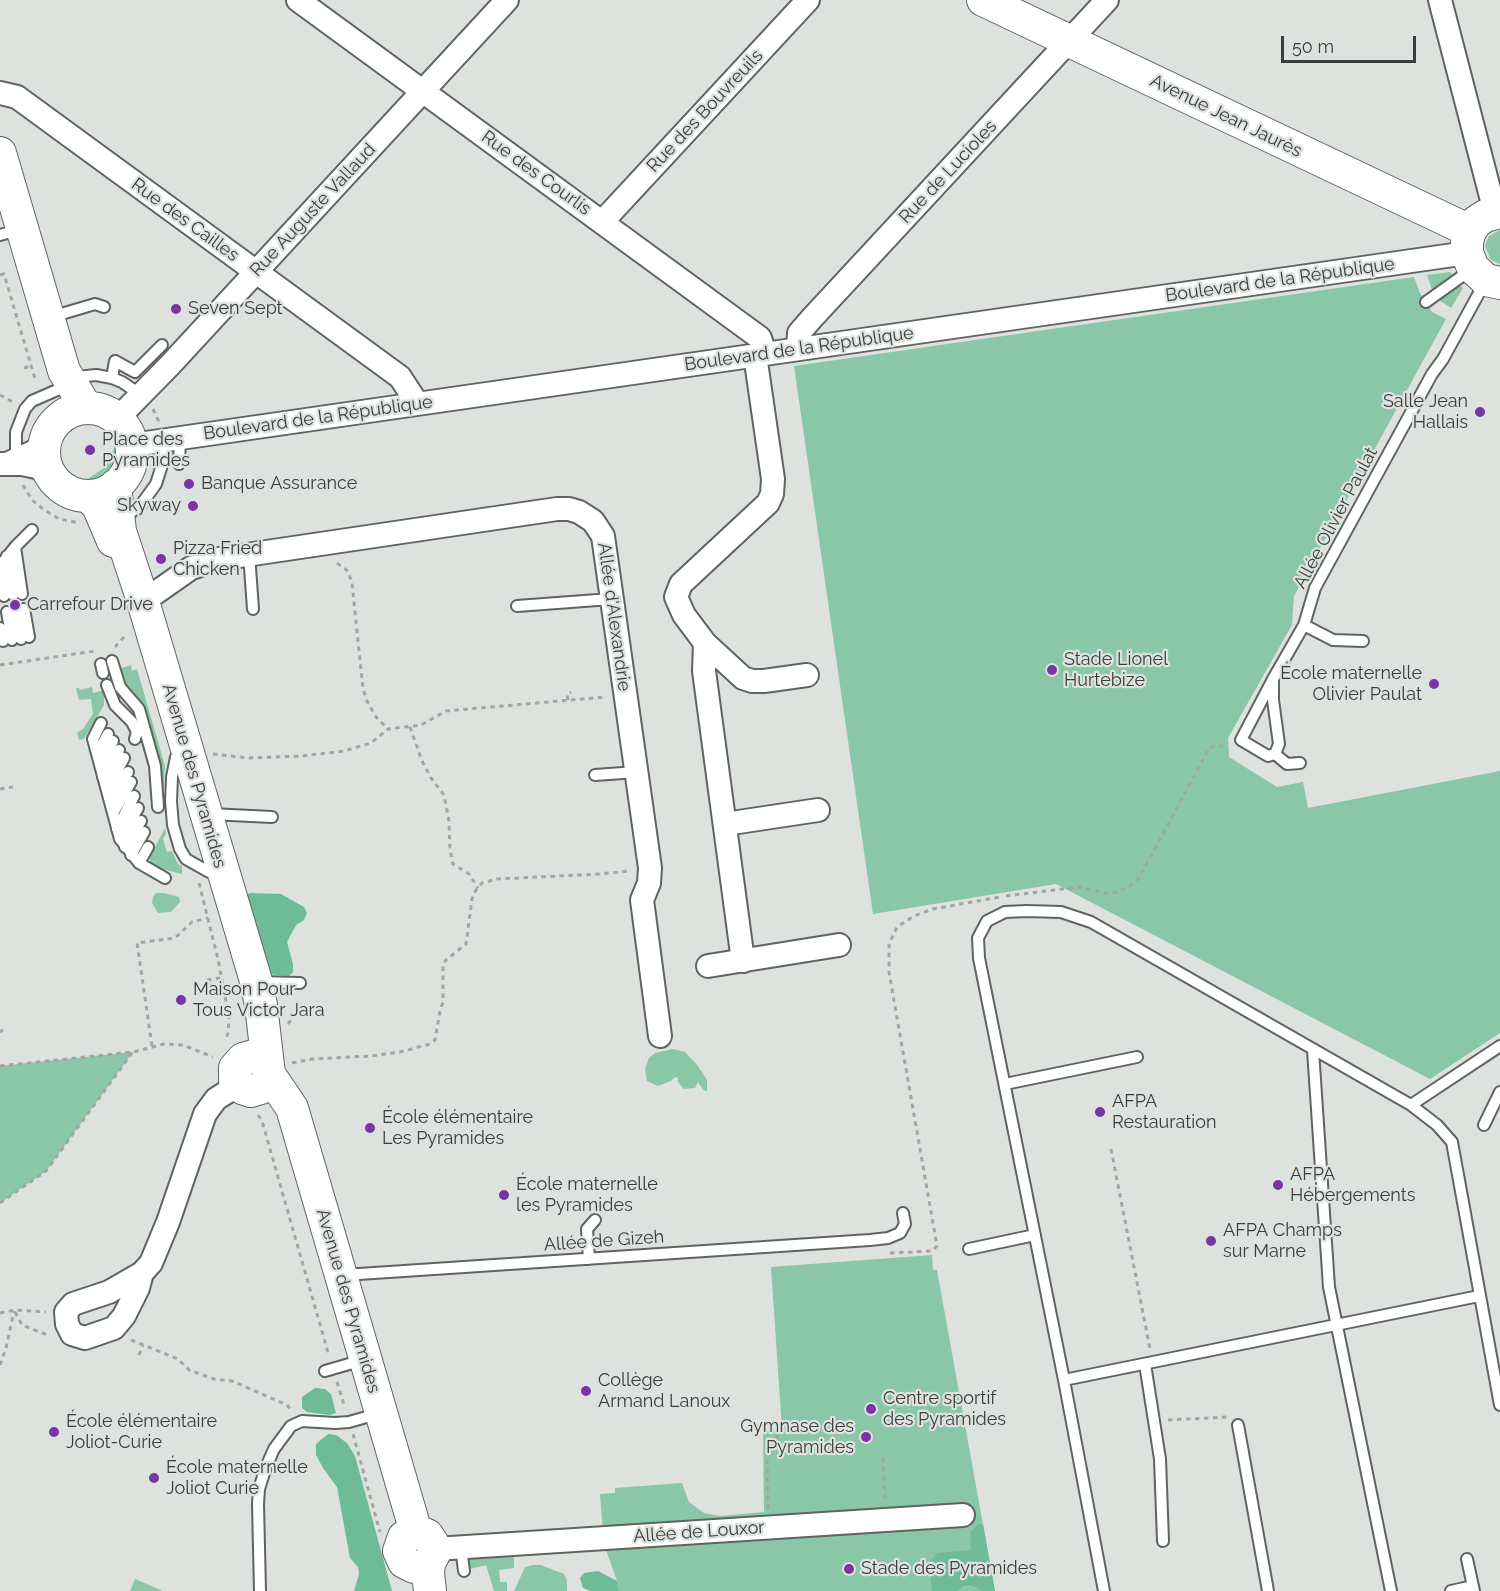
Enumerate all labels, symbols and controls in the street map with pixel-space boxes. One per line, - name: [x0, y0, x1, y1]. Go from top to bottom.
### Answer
- scale bar: [1284, 24, 1419, 62]
- text: 50 m: [1292, 36, 1334, 57]
- street label: Rue des Bouvreuils: [642, 45, 768, 177]
- street label: Avenue Jean Jaurès: [1147, 70, 1305, 162]
- street label: Rue de Lucioles: [895, 116, 1001, 228]
- street label: Rue des Courlis: [477, 126, 595, 220]
- street label: Rue Auguste Vallaud: [246, 139, 380, 281]
- street label: Rue des Cailles: [127, 174, 243, 266]
- street label: Boulevard de la République: [1164, 253, 1396, 307]
- place label: Seven Sept: [188, 298, 283, 320]
- marker: Seven Sept: [169, 302, 183, 316]
- street label: Boulevard de la République: [683, 322, 915, 376]
- street label: Boulevard de la République: [202, 391, 434, 445]
- place label: Salle Jean Hallais: [1383, 391, 1468, 434]
- marker: Salle Jean Hallais: [1473, 405, 1487, 419]
- place label: Place des Pyramides: [102, 429, 190, 472]
- marker: Place des Pyramides: [83, 443, 97, 457]
- street label: Allée Olivier Paulat: [1290, 443, 1382, 593]
- place label: Banque Assurance: [201, 473, 357, 495]
- marker: Banque Assurance: [182, 477, 196, 491]
- place label: Skyway: [117, 495, 181, 517]
- marker: Skyway: [186, 499, 200, 513]
- place label: Pizza Fried Chicken: [173, 538, 262, 580]
- street label: Allée d'Alexandrie: [593, 541, 635, 693]
- marker: Pizza Fried Chicken: [154, 552, 168, 566]
- place label: Carrefour Drive: [27, 594, 153, 616]
- marker: Carrefour Drive: [8, 598, 22, 612]
- place label: Stade Lionel Hurtebize: [1064, 649, 1168, 692]
- marker: Stade Lionel Hurtebize: [1045, 663, 1059, 677]
- place label: École maternelle Olivier Paulat: [1280, 663, 1422, 706]
- marker: École maternelle Olivier Paulat: [1427, 677, 1441, 691]
- street label: Avenue des Pyramides: [157, 681, 231, 871]
- place label: Maison Pour Tous Victor Jara: [193, 979, 325, 1022]
- marker: Maison Pour Tous Victor Jara: [174, 993, 188, 1007]
- place label: AFPA Restauration: [1112, 1091, 1216, 1134]
- marker: AFPA Restauration: [1093, 1105, 1107, 1119]
- place label: École élémentaire Les Pyramides: [382, 1107, 533, 1150]
- marker: École élémentaire Les Pyramides: [363, 1121, 377, 1135]
- place label: AFPA Hébergements: [1290, 1164, 1415, 1206]
- place label: École maternelle les Pyramides: [516, 1174, 658, 1216]
- marker: AFPA Hébergements: [1271, 1178, 1285, 1192]
- marker: École maternelle les Pyramides: [497, 1188, 511, 1202]
- street label: Avenue des Pyramides: [311, 1206, 385, 1396]
- place label: AFPA Champs sur Marne: [1223, 1220, 1342, 1262]
- street label: Allée de Gizeh: [543, 1226, 665, 1256]
- marker: AFPA Champs sur Marne: [1204, 1234, 1218, 1248]
- place label: Collège Armand Lanoux: [598, 1370, 730, 1412]
- marker: Collège Armand Lanoux: [579, 1384, 593, 1398]
- place label: Centre sportif des Pyramides: [883, 1388, 1006, 1430]
- marker: Centre sportif des Pyramides: [864, 1402, 878, 1416]
- place label: École élémentaire Joliot-Curie: [66, 1411, 217, 1454]
- place label: Gymnase des Pyramides: [740, 1416, 854, 1458]
- marker: École élémentaire Joliot-Curie: [47, 1425, 61, 1439]
- marker: Gymnase des Pyramides: [859, 1430, 873, 1444]
- place label: École maternelle Joliot Curie: [166, 1457, 308, 1500]
- marker: École maternelle Joliot Curie: [147, 1471, 161, 1485]
- street label: Allée de Louxor: [633, 1517, 765, 1547]
- place label: Stade des Pyramides: [861, 1558, 1037, 1580]
- marker: Stade des Pyramides: [842, 1562, 856, 1576]

